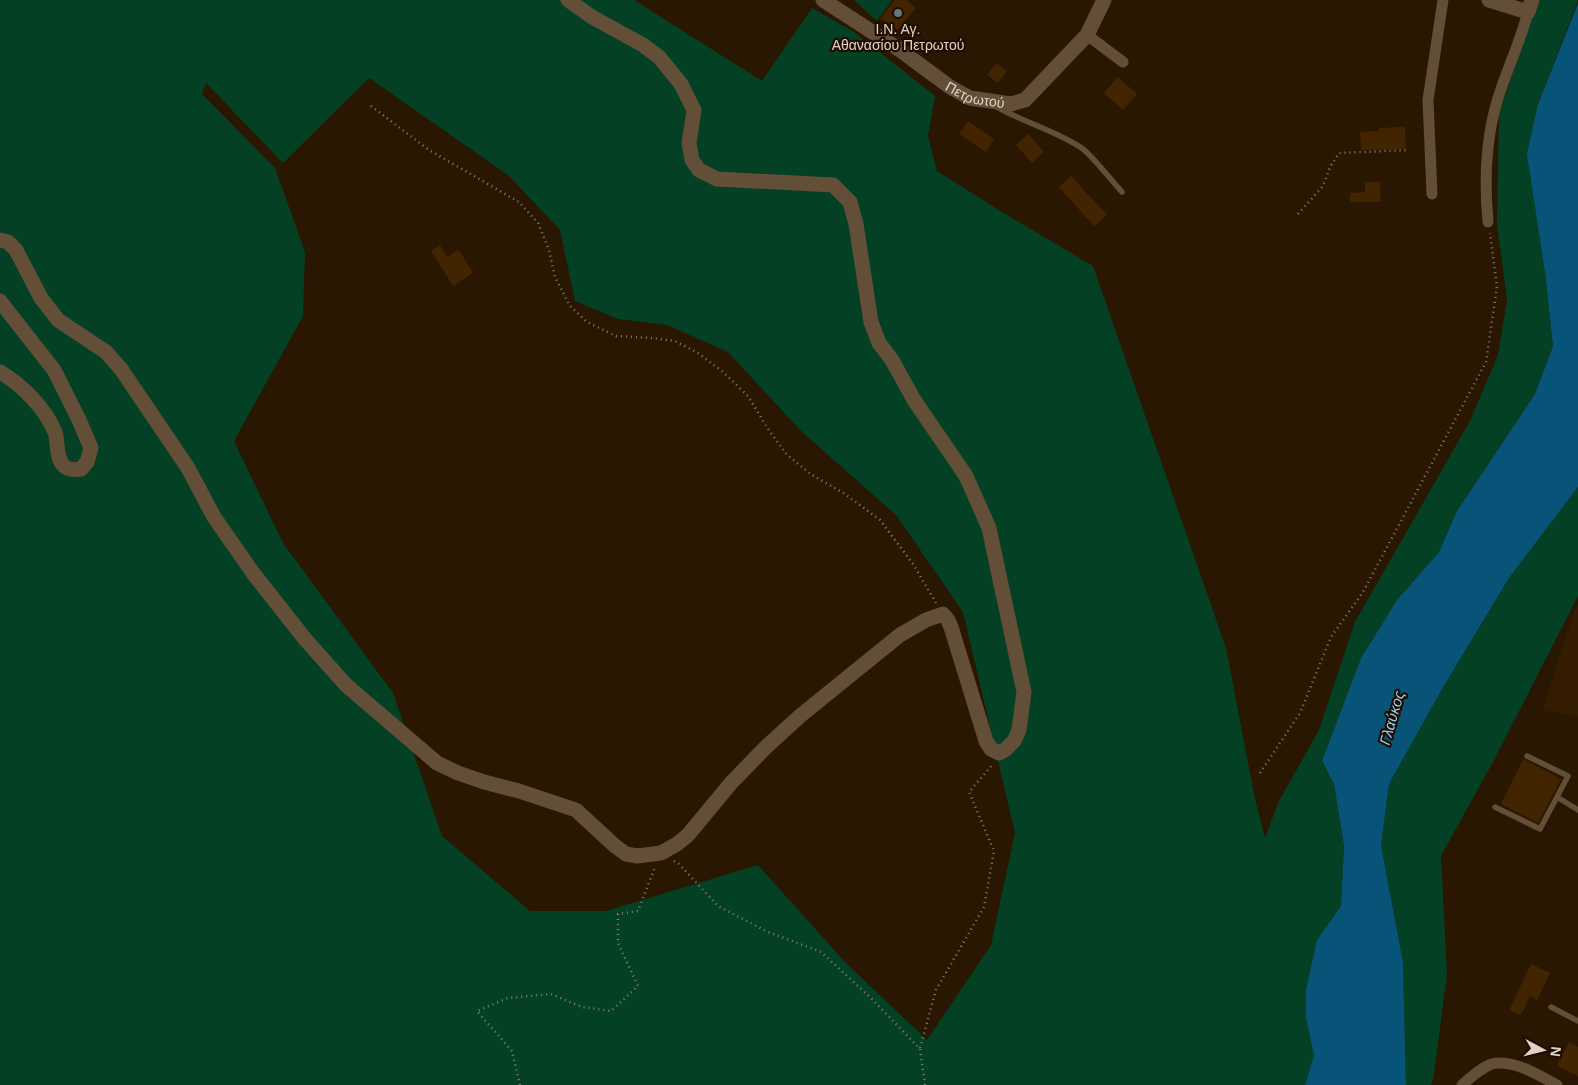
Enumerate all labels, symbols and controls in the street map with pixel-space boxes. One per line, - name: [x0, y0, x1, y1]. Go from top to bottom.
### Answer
- marker: Ι.Ν. Αγ. Αθανασίου Πετρωτού: [892, 7, 904, 19]
- place label: Ι.Ν. Αγ. Αθανασίου Πετρωτού: [832, 21, 964, 53]
- street label: Πετρωτού: [943, 78, 1006, 111]
- water label: Γλαύκος: [1376, 688, 1408, 747]
- north arrow: [1518, 1025, 1568, 1075]
- text: N: [1547, 1046, 1564, 1058]

